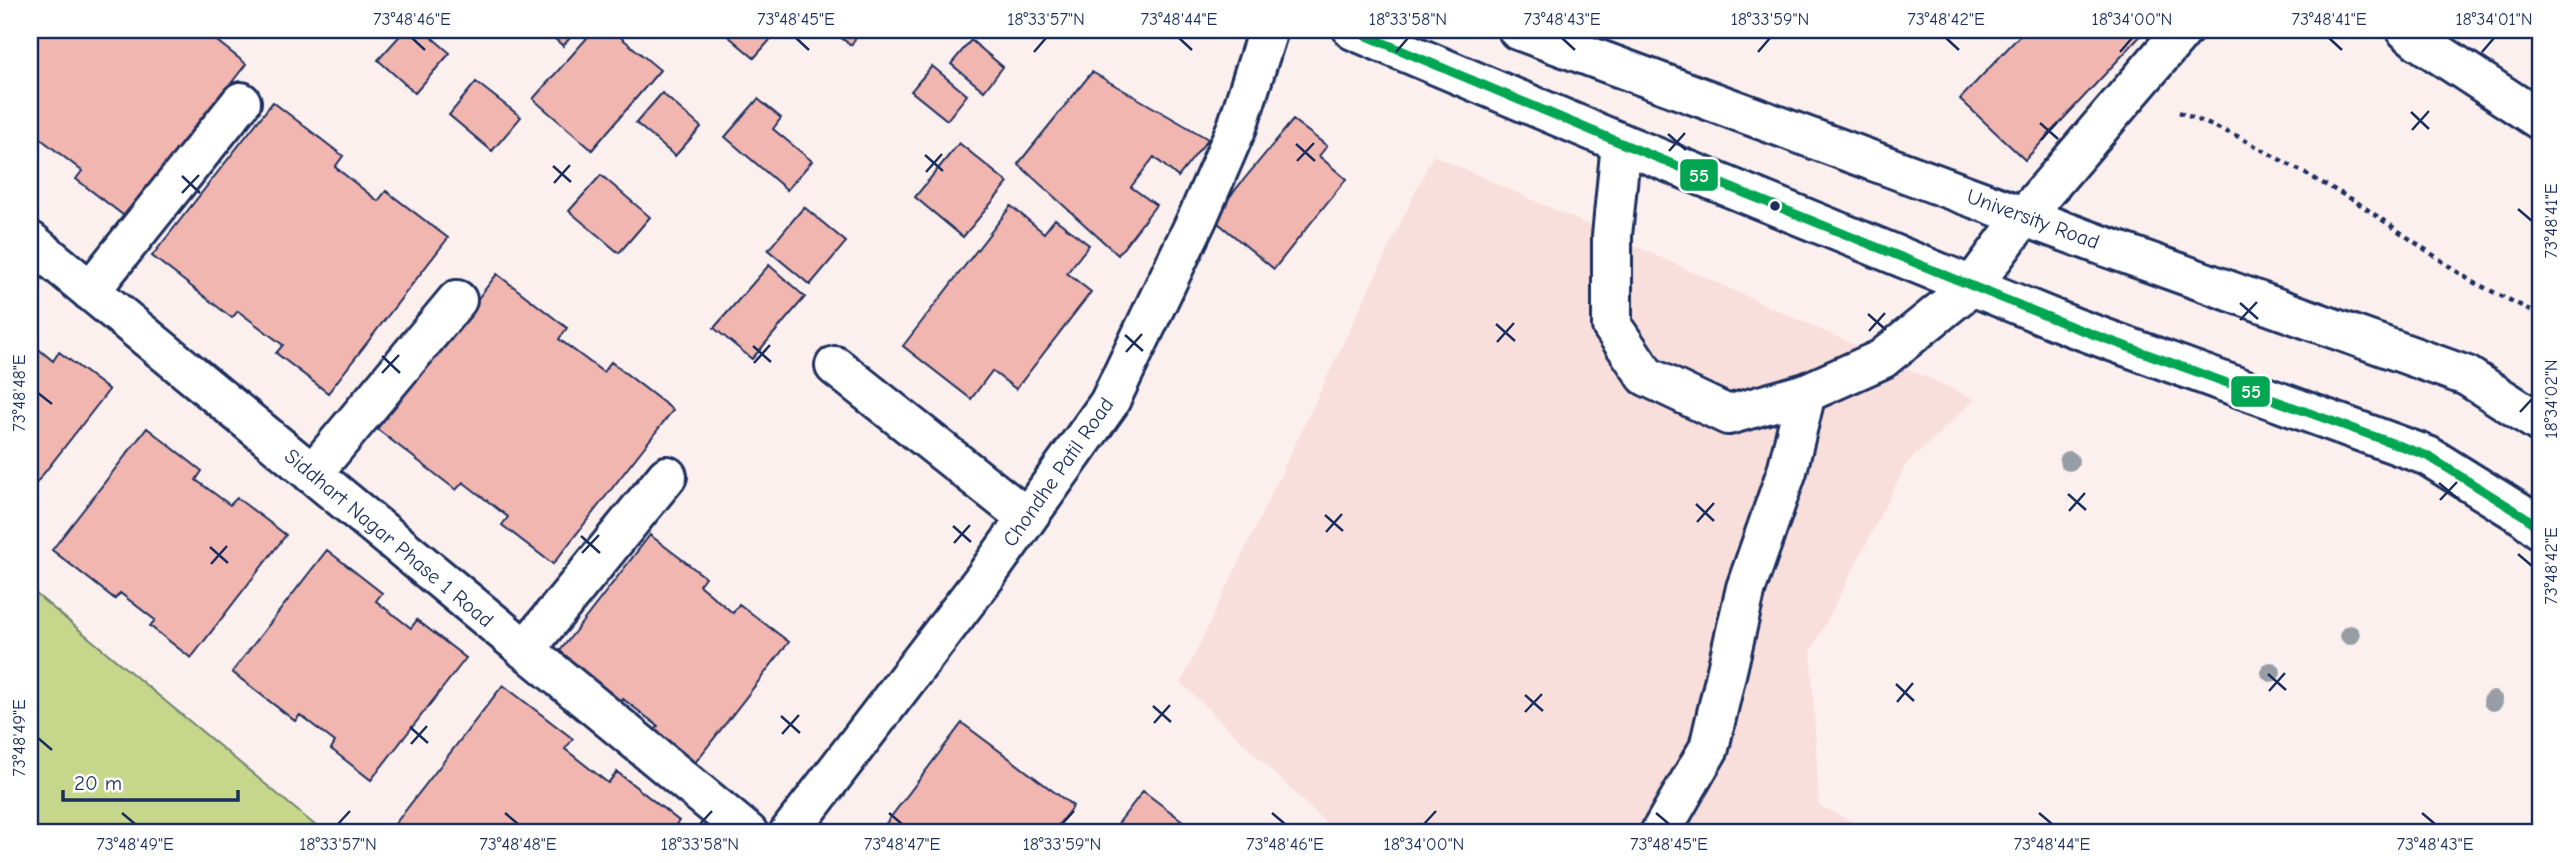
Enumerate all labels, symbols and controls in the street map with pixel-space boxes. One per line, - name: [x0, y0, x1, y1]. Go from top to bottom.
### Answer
- text: 73°48'46"E: [373, 9, 451, 30]
- text: 73°48'45"E: [757, 9, 835, 30]
- text: 18°33'57"N: [1007, 9, 1085, 30]
- text: 73°48'44"E: [1141, 9, 1218, 30]
- text: 18°33'58"N: [1369, 9, 1447, 30]
- text: 73°48'43"E: [1523, 9, 1601, 30]
- text: 18°33'59"N: [1731, 9, 1809, 30]
- text: 73°48'42"E: [1907, 9, 1985, 30]
- text: 18°34'00"N: [2092, 9, 2172, 30]
- text: 73°48'41"E: [2291, 9, 2367, 30]
- text: 18°34'01"N: [2455, 9, 2533, 30]
- line badge: 55: [1679, 158, 1719, 192]
- text: 55: [1689, 165, 1709, 187]
- text: 73°48'41"E: [2541, 183, 2562, 259]
- street label: University Road: [1963, 184, 2103, 254]
- unlabelled marker: [1768, 199, 1782, 213]
- text: 73°48'48"E: [9, 354, 30, 432]
- text: 18°34'02"N: [2541, 359, 2562, 439]
- line badge: 55: [2230, 375, 2271, 408]
- text: 55: [2241, 381, 2261, 403]
- street label: Chondhe Patil Road: [998, 393, 1118, 551]
- street label: Siddhart Nagar Phase 1 Road: [280, 444, 498, 632]
- text: 73°48'42"E: [2541, 527, 2562, 605]
- text: 73°48'49"E: [9, 699, 30, 777]
- scale bar: [63, 758, 238, 802]
- text: 20 m: [74, 771, 122, 795]
- text: 73°48'49"E: [96, 834, 174, 855]
- text: 18°33'57"N: [299, 834, 377, 855]
- text: 73°48'48"E: [479, 834, 557, 855]
- text: 18°33'58"N: [661, 834, 739, 855]
- text: 73°48'47"E: [864, 834, 940, 855]
- text: 18°33'59"N: [1023, 834, 1101, 855]
- text: 73°48'46"E: [1246, 834, 1324, 855]
- text: 18°34'00"N: [1384, 834, 1464, 855]
- text: 73°48'45"E: [1630, 834, 1708, 855]
- text: 73°48'44"E: [2014, 834, 2091, 855]
- text: 73°48'43"E: [2396, 834, 2474, 855]

